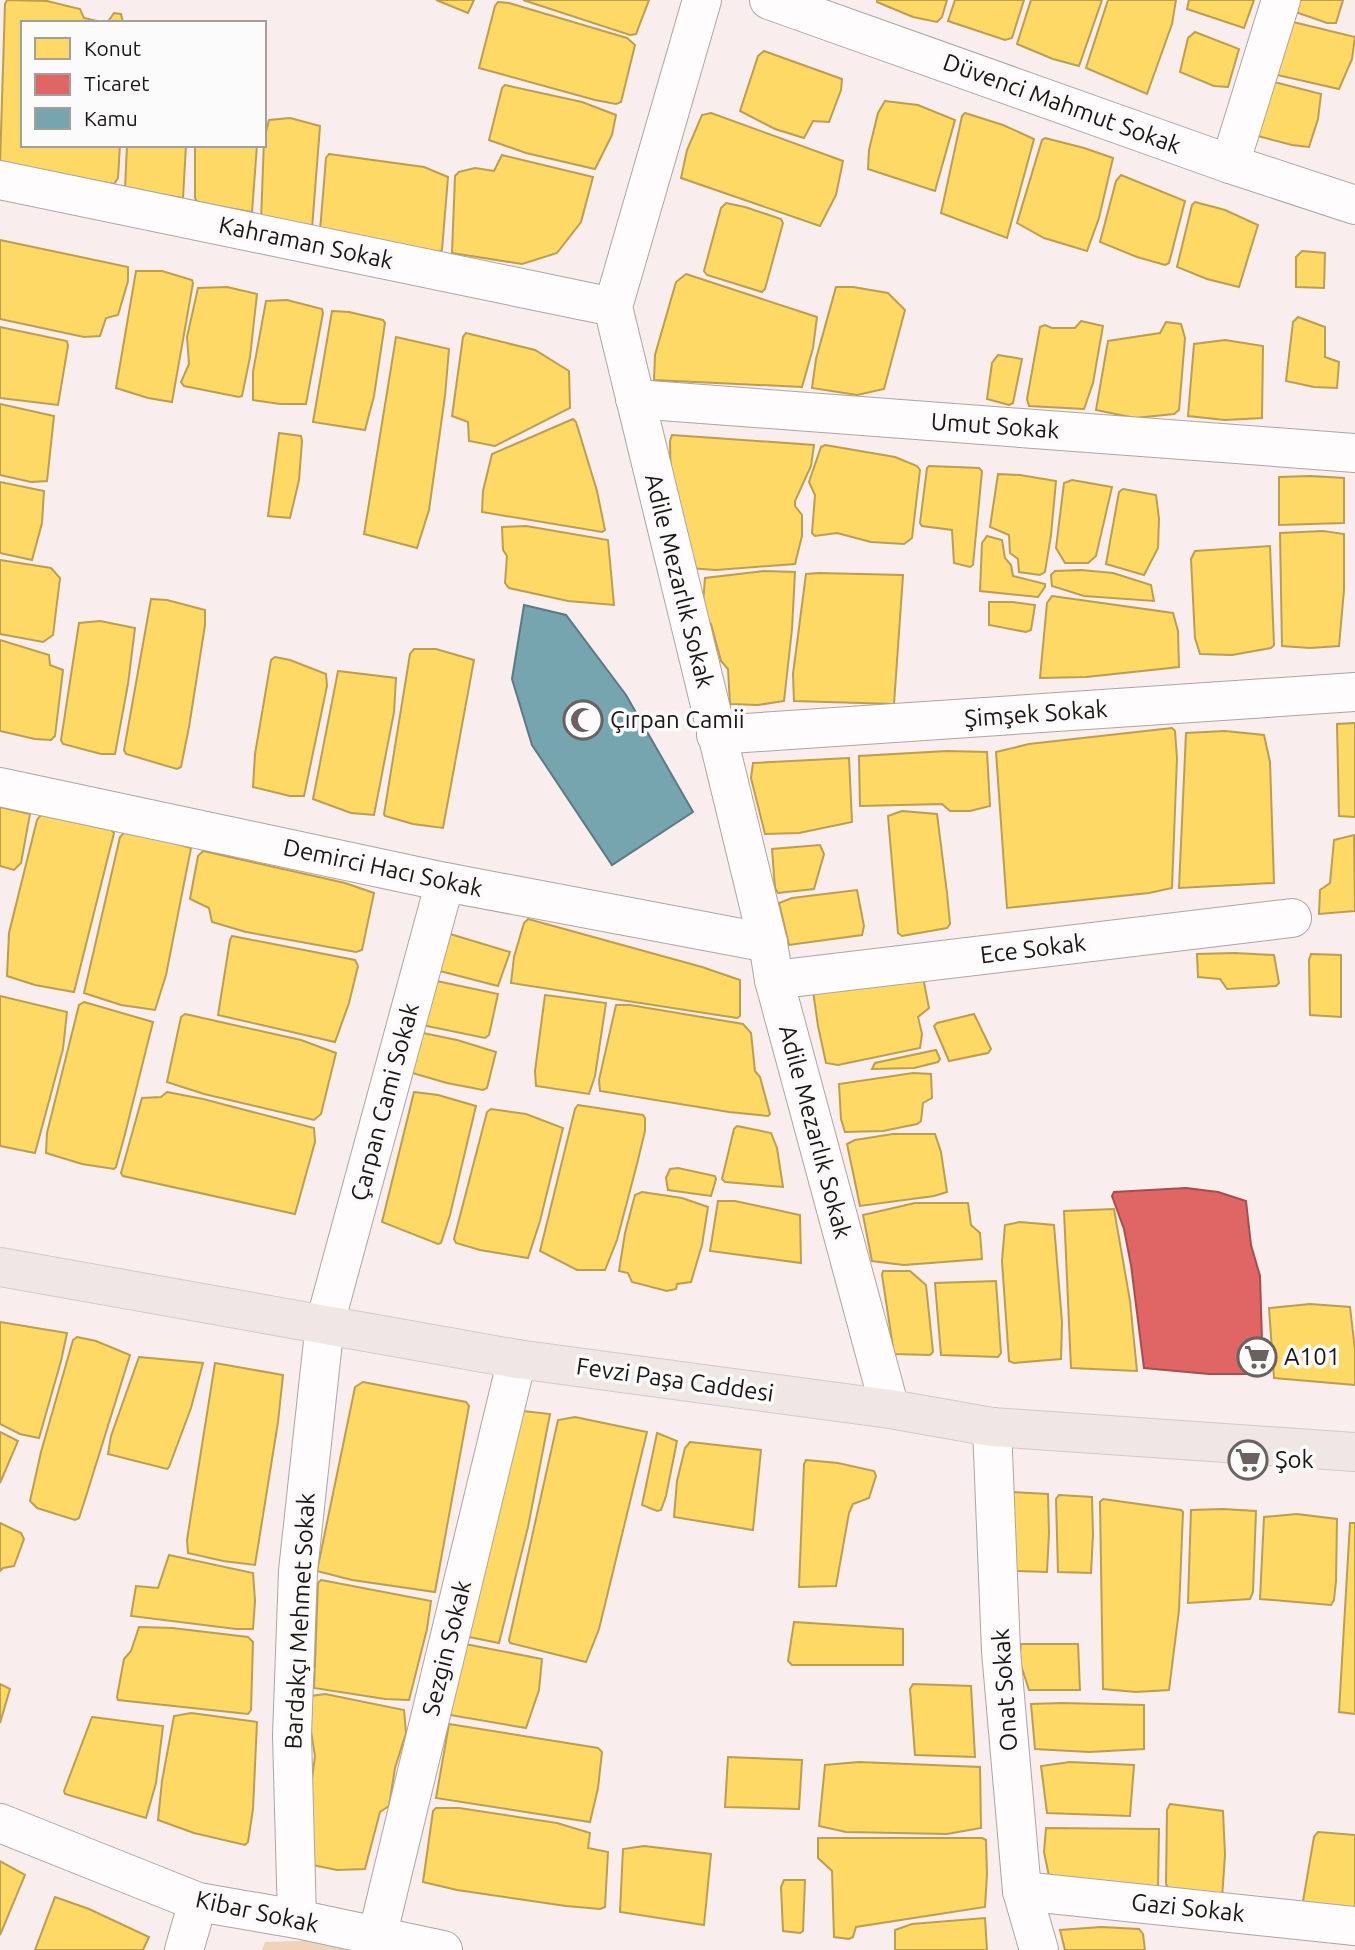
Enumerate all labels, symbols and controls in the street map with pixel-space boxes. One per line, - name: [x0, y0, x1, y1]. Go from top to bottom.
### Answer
- legend: [21, 21, 266, 147]
- text: Konut: [84, 36, 141, 60]
- street label: Düvenci Mahmut Sokak: [940, 48, 1185, 159]
- text: Ticaret: [84, 71, 150, 95]
- text: Kamu: [84, 106, 138, 130]
- street label: Kahraman Sokak: [217, 211, 396, 274]
- street label: Umut Sokak: [930, 408, 1060, 443]
- street label: Adile Mezarlık Sokak: [640, 471, 719, 691]
- street label: Şimşek Sokak: [963, 695, 1109, 732]
- mosque icon: Çırpan Camii: [562, 699, 604, 741]
- place label: Çırpan Camii: [610, 706, 745, 733]
- street label: Demirci Hacı Sokak: [281, 833, 485, 902]
- street label: Ece Sokak: [978, 929, 1087, 968]
- street label: Çarpan Cami Sokak: [345, 1000, 424, 1204]
- street label: Adile Mezarlık Sokak: [774, 1022, 857, 1242]
- supermarket icon: A101: [1236, 1336, 1278, 1378]
- place label: A101: [1284, 1343, 1340, 1370]
- street label: Fevzi Paşa Caddesi: [574, 1352, 776, 1407]
- supermarket icon: Şok: [1227, 1439, 1269, 1481]
- place label: Şok: [1275, 1446, 1314, 1473]
- street label: Bardakçı Mehmet Sokak: [279, 1492, 320, 1750]
- street label: Sezgin Sokak: [417, 1577, 476, 1718]
- street label: Onat Sokak: [987, 1628, 1022, 1752]
- street label: Kibar Sokak: [193, 1885, 321, 1938]
- street label: Gazi Sokak: [1130, 1888, 1246, 1927]

